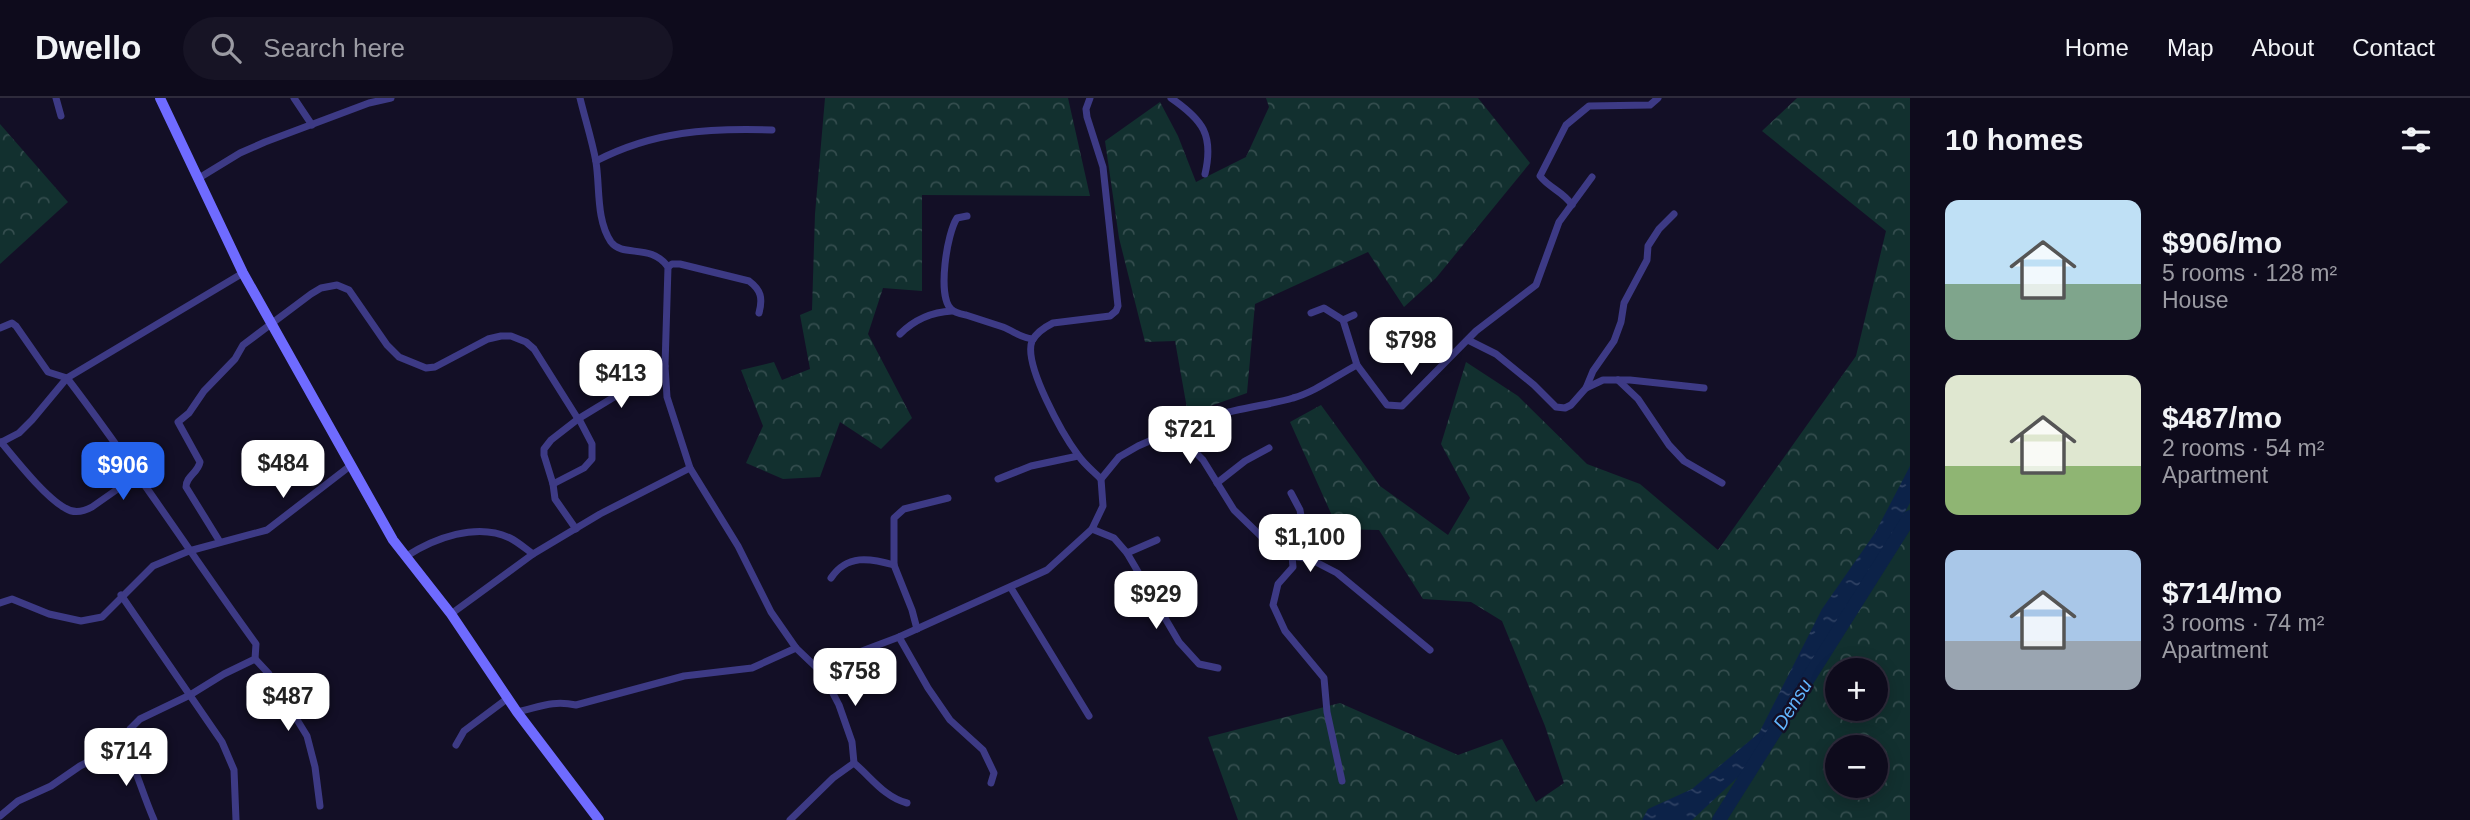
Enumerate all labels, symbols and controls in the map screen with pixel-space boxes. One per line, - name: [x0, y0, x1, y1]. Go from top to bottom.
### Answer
- search box: [183, 17, 673, 80]
- text: Dwello: [35, 29, 141, 66]
- icon: search: [207, 29, 245, 67]
- text: Search here: [263, 33, 405, 63]
- text: Home: [2065, 34, 2129, 61]
- text: Map: [2167, 34, 2214, 61]
- text: About: [2252, 34, 2314, 61]
- text: Contact: [2352, 34, 2435, 61]
- icon: filters: [2397, 121, 2435, 159]
- text: 10 homes: [1945, 123, 2083, 156]
- text: $906/mo: [2162, 226, 2282, 259]
- icon: home: [2001, 228, 2085, 312]
- text: 5 rooms · 128 m²: [2162, 260, 2337, 286]
- text: House: [2162, 287, 2228, 313]
- pin: $798: [1370, 317, 1452, 377]
- text: $798: [1385, 327, 1437, 353]
- pin: $413: [580, 350, 662, 410]
- text: $413: [595, 360, 647, 386]
- text: $487/mo: [2162, 401, 2282, 434]
- icon: home: [2001, 403, 2085, 487]
- pin: $721: [1149, 406, 1231, 466]
- text: $721: [1164, 416, 1216, 442]
- text: 2 rooms · 54 m²: [2162, 435, 2324, 461]
- pin: $484: [242, 440, 324, 500]
- pin: $906: [82, 442, 164, 502]
- text: $484: [257, 450, 309, 476]
- text: $906: [97, 452, 149, 478]
- text: Apartment: [2162, 462, 2268, 488]
- pin: $1,100: [1253, 514, 1367, 574]
- text: $1,100: [1275, 524, 1345, 550]
- pin: $929: [1115, 572, 1197, 631]
- text: $714/mo: [2162, 576, 2282, 609]
- icon: home: [2001, 578, 2085, 662]
- text: $929: [1130, 581, 1182, 607]
- text: 3 rooms · 74 m²: [2162, 610, 2324, 636]
- text: Apartment: [2162, 637, 2268, 663]
- pin: $758: [814, 648, 896, 708]
- text: $758: [829, 658, 881, 684]
- map controls: [1825, 658, 1888, 798]
- button: +: [1825, 658, 1888, 721]
- pin: $487: [247, 674, 329, 733]
- water label: Densu: [1769, 675, 1816, 733]
- text: $487: [262, 683, 314, 709]
- pin: $714: [85, 728, 167, 788]
- button: −: [1825, 735, 1888, 798]
- text: $714: [100, 738, 152, 764]

